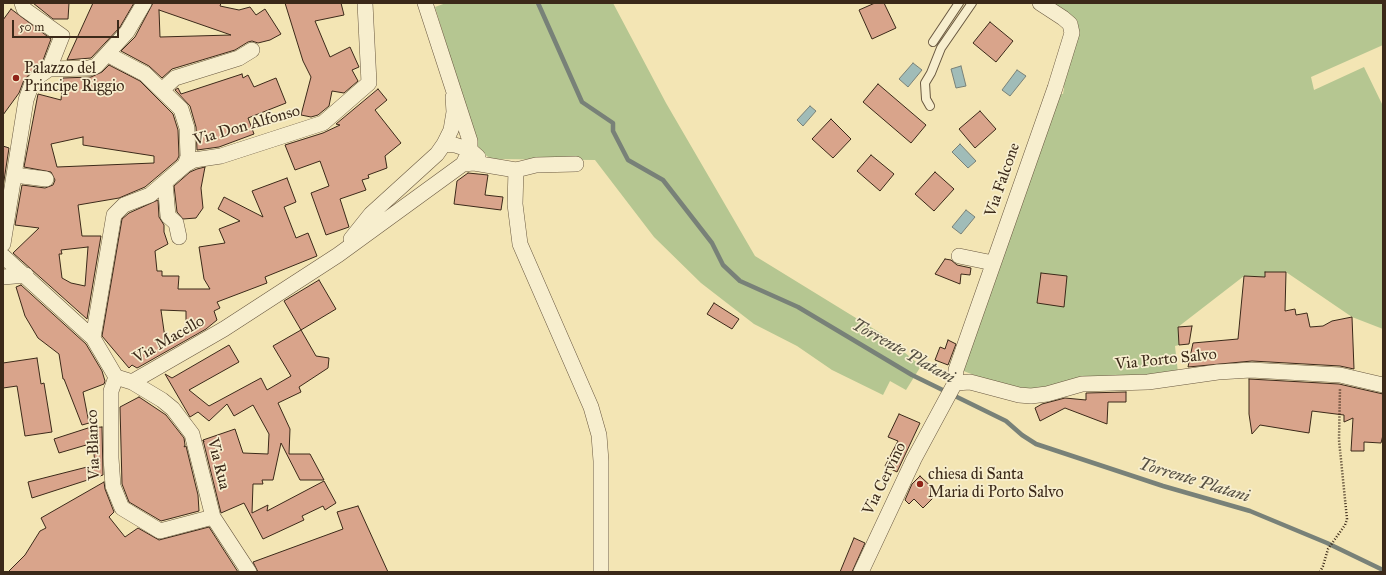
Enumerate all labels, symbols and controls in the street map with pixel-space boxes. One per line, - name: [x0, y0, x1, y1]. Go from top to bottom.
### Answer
- scale bar: [14, 12, 121, 38]
- text: 50 m: [19, 20, 44, 34]
- place label: Palazzo del Principe Riggio: [24, 59, 124, 97]
- marker: Palazzo del Principe Riggio: [11, 73, 21, 83]
- street label: Via Don Alfonso: [192, 102, 302, 150]
- street label: Via Falcone: [981, 140, 1025, 220]
- street label: Via Macello: [130, 312, 208, 368]
- water label: Torrente Platani: [848, 315, 958, 389]
- street label: Via Porto Salvo: [1114, 345, 1218, 375]
- street label: Via Blanco: [83, 409, 105, 481]
- street label: Via Rua: [202, 436, 234, 492]
- street label: Via Cervino: [859, 440, 911, 518]
- water label: Torrente Platani: [1136, 454, 1252, 508]
- place label: chiesa di Santa Maria di Porto Salvo: [928, 465, 1064, 503]
- marker: chiesa di Santa Maria di Porto Salvo: [915, 479, 925, 489]

